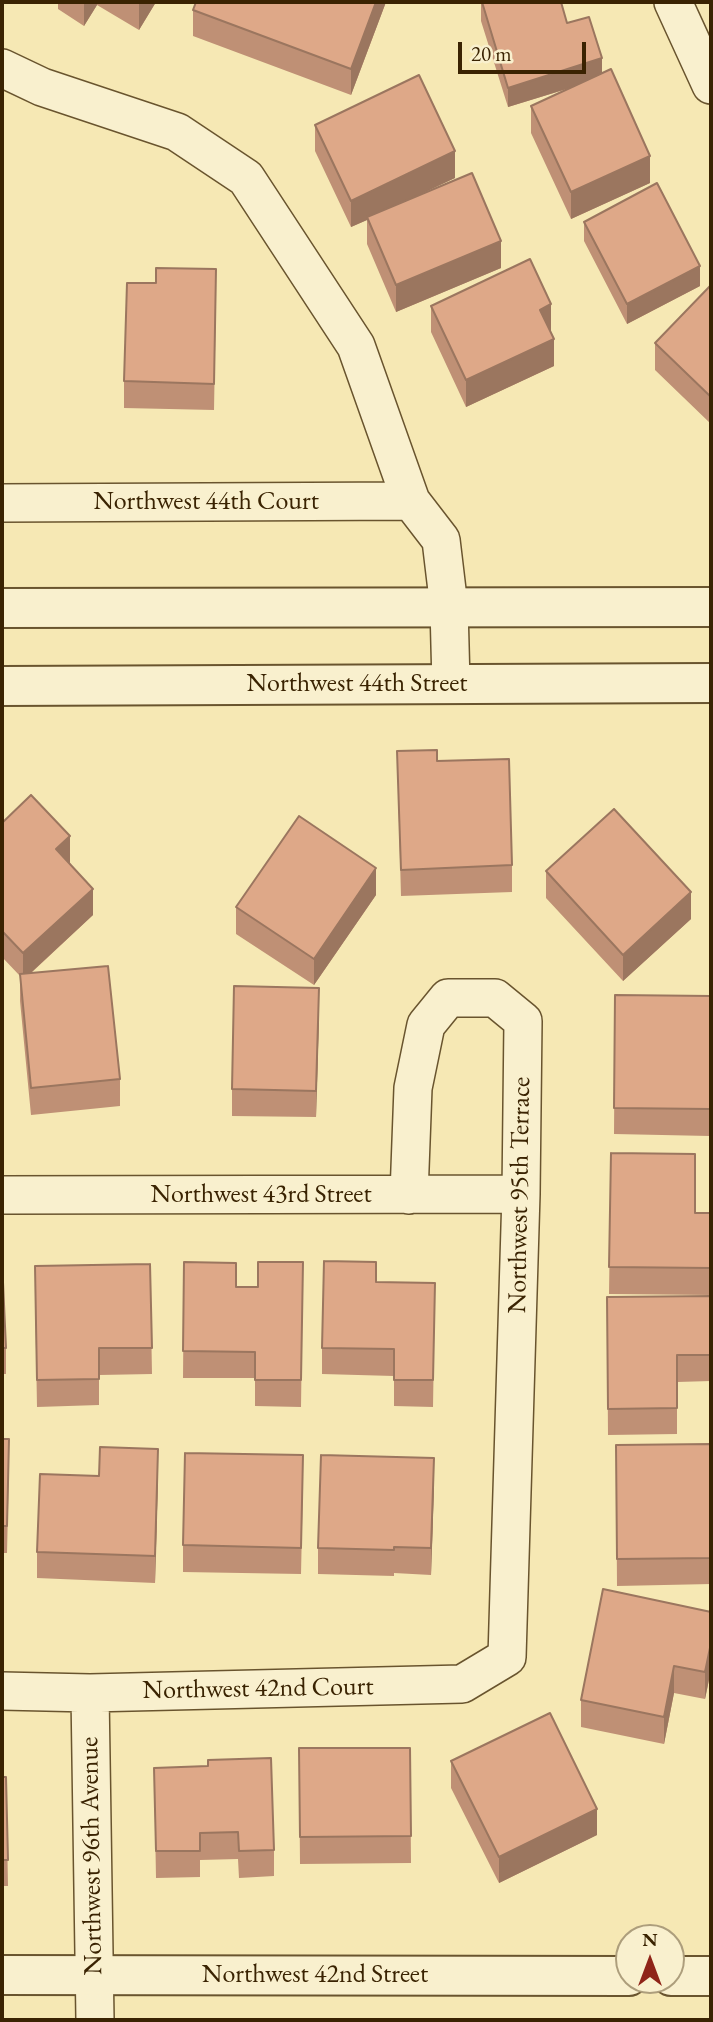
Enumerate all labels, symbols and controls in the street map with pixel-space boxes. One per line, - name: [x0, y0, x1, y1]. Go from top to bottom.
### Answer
- scale bar: [461, 28, 589, 72]
- text: 20 m: [471, 40, 512, 67]
- street label: Northwest 44th Court: [93, 486, 319, 518]
- street label: Northwest 44th Street: [247, 668, 467, 700]
- street label: Northwest 95th Terrace: [502, 1076, 538, 1314]
- street label: Northwest 43rd Street: [150, 1179, 372, 1211]
- street label: Northwest 42nd Court: [142, 1671, 374, 1707]
- street label: Northwest 96th Avenue: [74, 1737, 110, 1975]
- north arrow: [615, 1924, 685, 1994]
- text: N: [642, 1927, 658, 1952]
- street label: Northwest 42nd Street: [202, 1959, 428, 1991]

